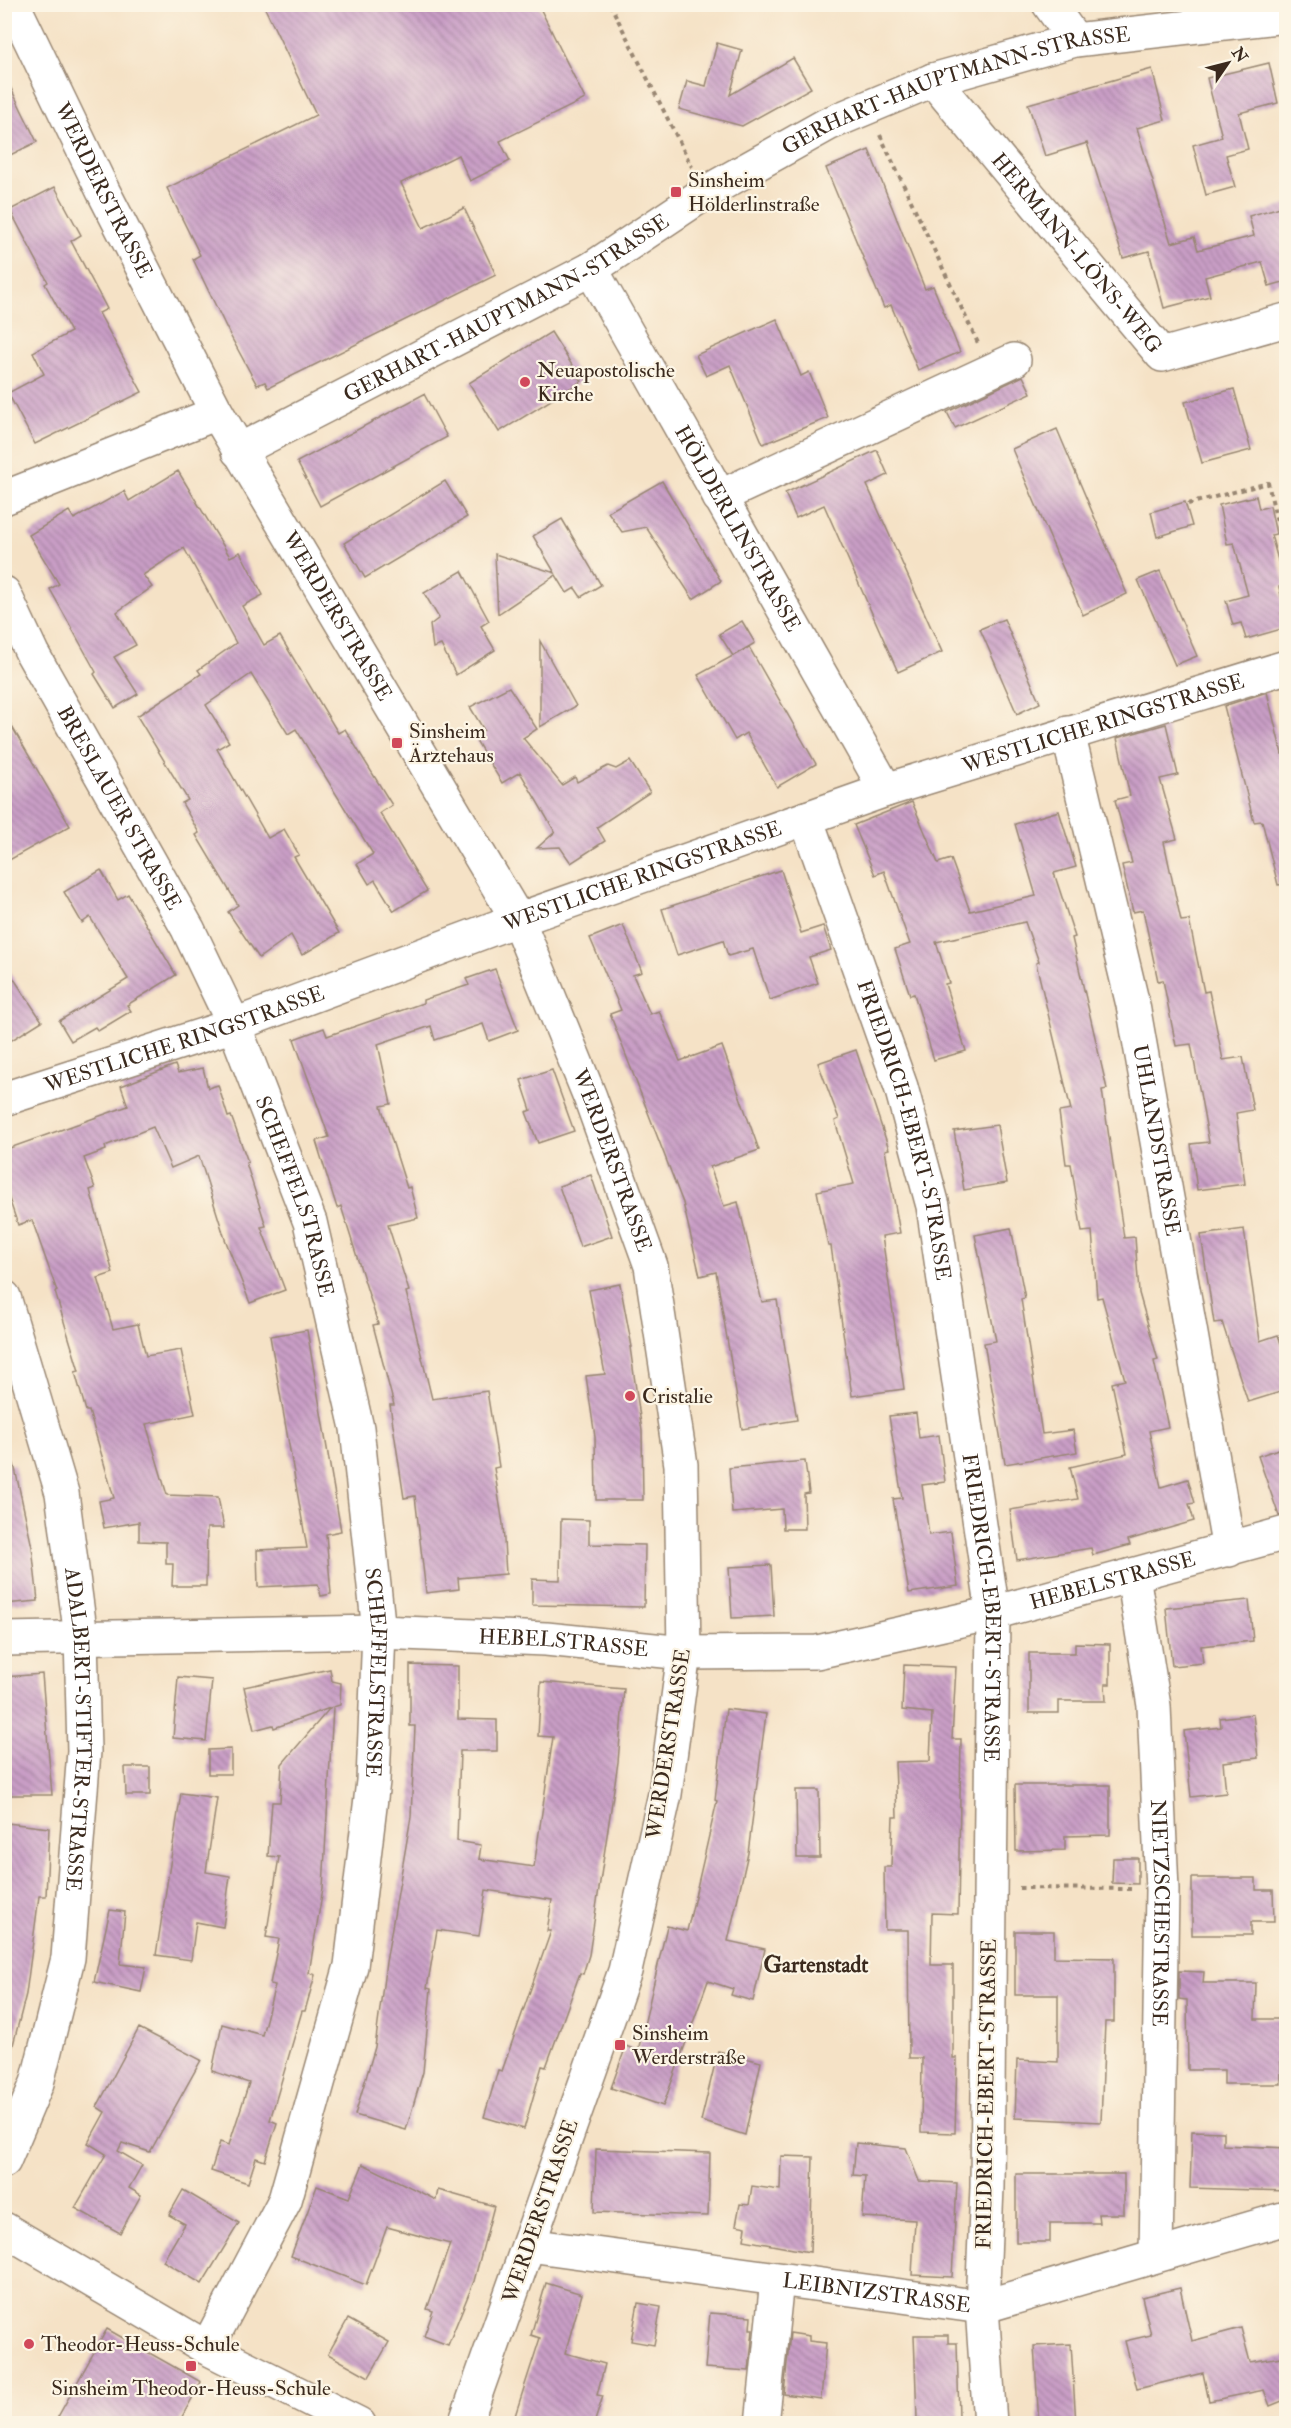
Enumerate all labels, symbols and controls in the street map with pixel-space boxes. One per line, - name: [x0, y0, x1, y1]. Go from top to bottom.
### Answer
- street label: GERHART-HAUPTMANN-STRASSE: [777, 21, 1132, 161]
- north arrow: [1198, 33, 1258, 93]
- text: N: [1227, 43, 1252, 67]
- street label: WERDERSTRASSE: [48, 97, 158, 283]
- street label: HERMANN-LÖNS-WEG: [985, 147, 1168, 359]
- place label: Sinsheim Hölderlinstraße: [688, 167, 820, 218]
- marker: Sinsheim Hölderlinstraße: [669, 185, 683, 199]
- street label: GERHART-HAUPTMANN-STRASSE: [339, 208, 674, 408]
- place label: Neuapostolische Kirche: [537, 357, 675, 408]
- marker: Neuapostolische Kirche: [518, 375, 532, 389]
- street label: HÖLDERLINSTRASSE: [668, 421, 807, 637]
- street label: WERDERSTRASSE: [276, 525, 398, 706]
- street label: WESTLICHE RINGSTRASSE: [958, 668, 1248, 780]
- street label: BRESLAUER STRASSE: [51, 701, 187, 915]
- place label: Sinsheim Ärztehaus: [408, 718, 494, 769]
- marker: Sinsheim Ärztehaus: [390, 736, 404, 750]
- street label: WESTLICHE RINGSTRASSE: [498, 815, 785, 938]
- street label: FRIEDRICH-EBERT-STRASSE: [850, 976, 957, 1282]
- street label: WESTLICHE RINGSTRASSE: [40, 980, 328, 1099]
- street label: UHLANDSTRASSE: [1126, 1043, 1186, 1238]
- street label: WERDERSTRASSE: [566, 1064, 658, 1256]
- street label: SCHEFFELSTRASSE: [249, 1092, 340, 1300]
- place label: Cristalie: [642, 1383, 713, 1410]
- marker: Cristalie: [623, 1389, 637, 1403]
- street label: FRIEDRICH-EBERT-STRASSE: [956, 1452, 1006, 1763]
- street label: HEBELSTRASSE: [1027, 1545, 1198, 1616]
- street label: ADALBERT-STIFTER-STRASSE: [58, 1565, 97, 1892]
- street label: SCHEFFELSTRASSE: [358, 1566, 392, 1778]
- street label: HEBELSTRASSE: [478, 1623, 650, 1663]
- street label: WERDERSTRASSE: [640, 1647, 697, 1842]
- street label: NIETZSCHESTRASSE: [1144, 1799, 1175, 2027]
- street label: FRIEDRICH-EBERT-STRASSE: [970, 1938, 1003, 2250]
- district label: Gartenstadt: [763, 1951, 869, 1979]
- place label: Sinsheim Werderstraße: [631, 2020, 746, 2071]
- marker: Sinsheim Werderstraße: [613, 2038, 627, 2052]
- street label: WERDERSTRASSE: [496, 2116, 585, 2308]
- street label: LEIBNIZSTRASSE: [781, 2267, 973, 2319]
- place label: Theodor-Heuss-Schule: [41, 2331, 240, 2358]
- marker: Theodor-Heuss-Schule: [22, 2337, 36, 2351]
- marker: Sinsheim Theodor-Heuss-Schule: [184, 2359, 198, 2373]
- place label: Sinsheim Theodor-Heuss-Schule: [51, 2375, 331, 2402]

